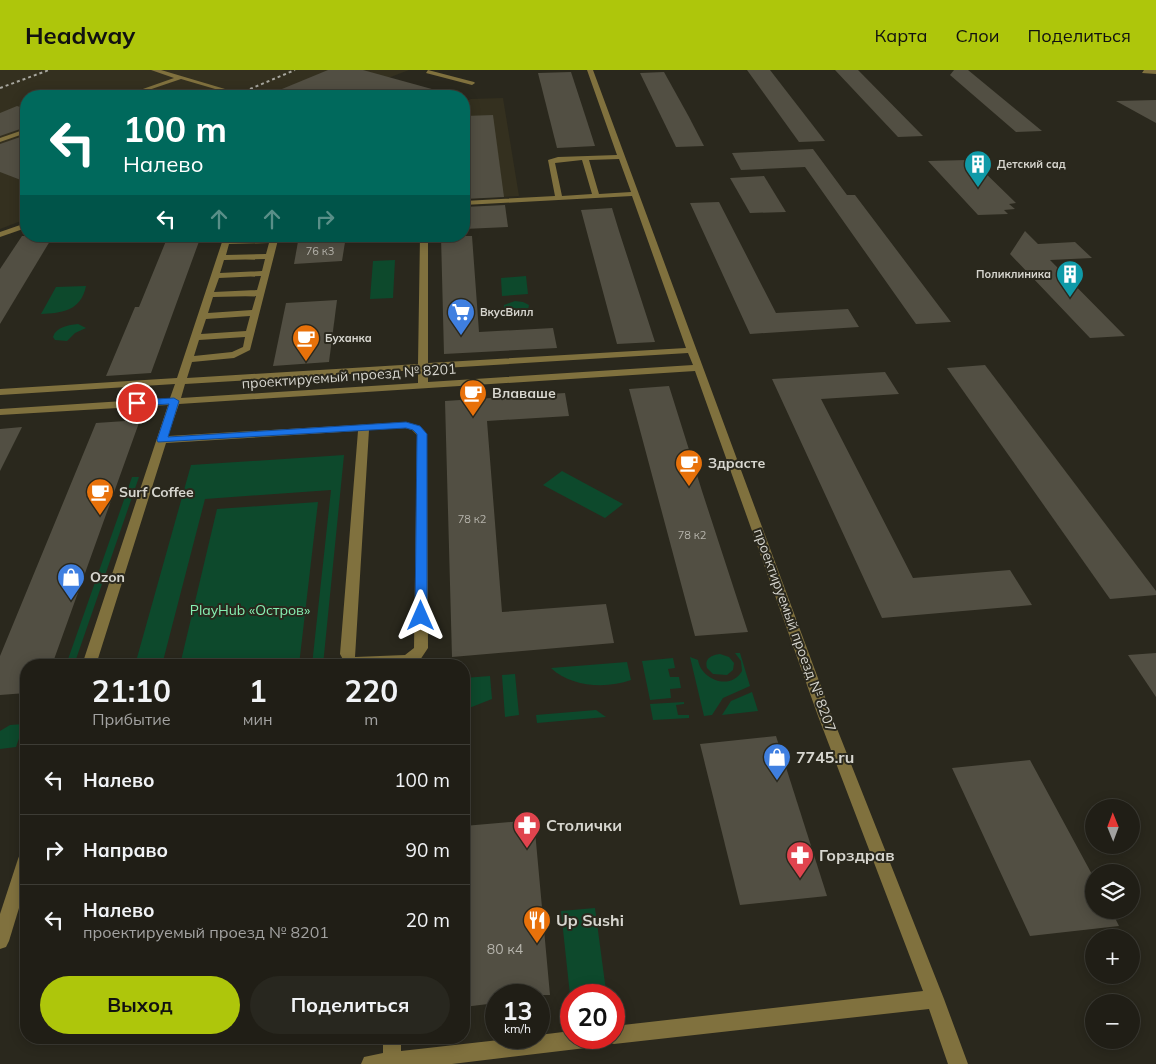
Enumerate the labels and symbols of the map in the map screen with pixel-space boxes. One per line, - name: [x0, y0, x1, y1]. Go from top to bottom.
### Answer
- building icon: Детский сад: [963, 149, 993, 188]
- place label: Детский сад: [997, 157, 1066, 171]
- house number: 76 к3: [306, 244, 334, 258]
- building icon: Поликлиника: [1055, 259, 1085, 298]
- place label: Поликлиника: [976, 267, 1051, 281]
- supermarket icon: ВкусВилл: [446, 297, 476, 336]
- place label: ВкусВилл: [480, 305, 533, 319]
- cafe icon: Буханка: [291, 323, 321, 362]
- place label: Буханка: [325, 331, 372, 345]
- street label: проектируемый проезд № 8201: [241, 360, 457, 392]
- cafe icon: Влаваше: [458, 378, 488, 417]
- pin: [116, 382, 158, 424]
- place label: Влаваше: [492, 384, 556, 402]
- cafe icon: Здрасте: [674, 448, 704, 487]
- place label: Здрасте: [708, 454, 766, 472]
- cafe icon: Surf Coffee: [85, 477, 115, 516]
- place label: Surf Coffee: [119, 483, 194, 501]
- house number: 78 к2: [458, 512, 487, 526]
- street label: проектируемый проезд № 8207: [750, 526, 840, 734]
- house number: 78 к2: [678, 528, 707, 542]
- shop icon: Ozon: [56, 562, 86, 601]
- place label: Ozon: [90, 568, 125, 586]
- position arrow: [394, 589, 446, 641]
- park label: PlayHub «Остров»: [190, 601, 310, 619]
- shop icon: 7745.ru: [762, 742, 792, 781]
- place label: 7745.ru: [796, 747, 854, 767]
- north arrow: [1085, 799, 1140, 854]
- pharmacy icon: Столички: [512, 810, 542, 849]
- place label: Столички: [546, 815, 622, 835]
- pharmacy icon: Горздрав: [785, 840, 815, 879]
- place label: Горздрав: [819, 845, 894, 865]
- restaurant icon: Up Sushi: [522, 905, 552, 944]
- place label: Up Sushi: [556, 910, 624, 930]
- house number: 80 к4: [487, 940, 524, 958]
- speed limit sign: 20: [560, 984, 625, 1049]

